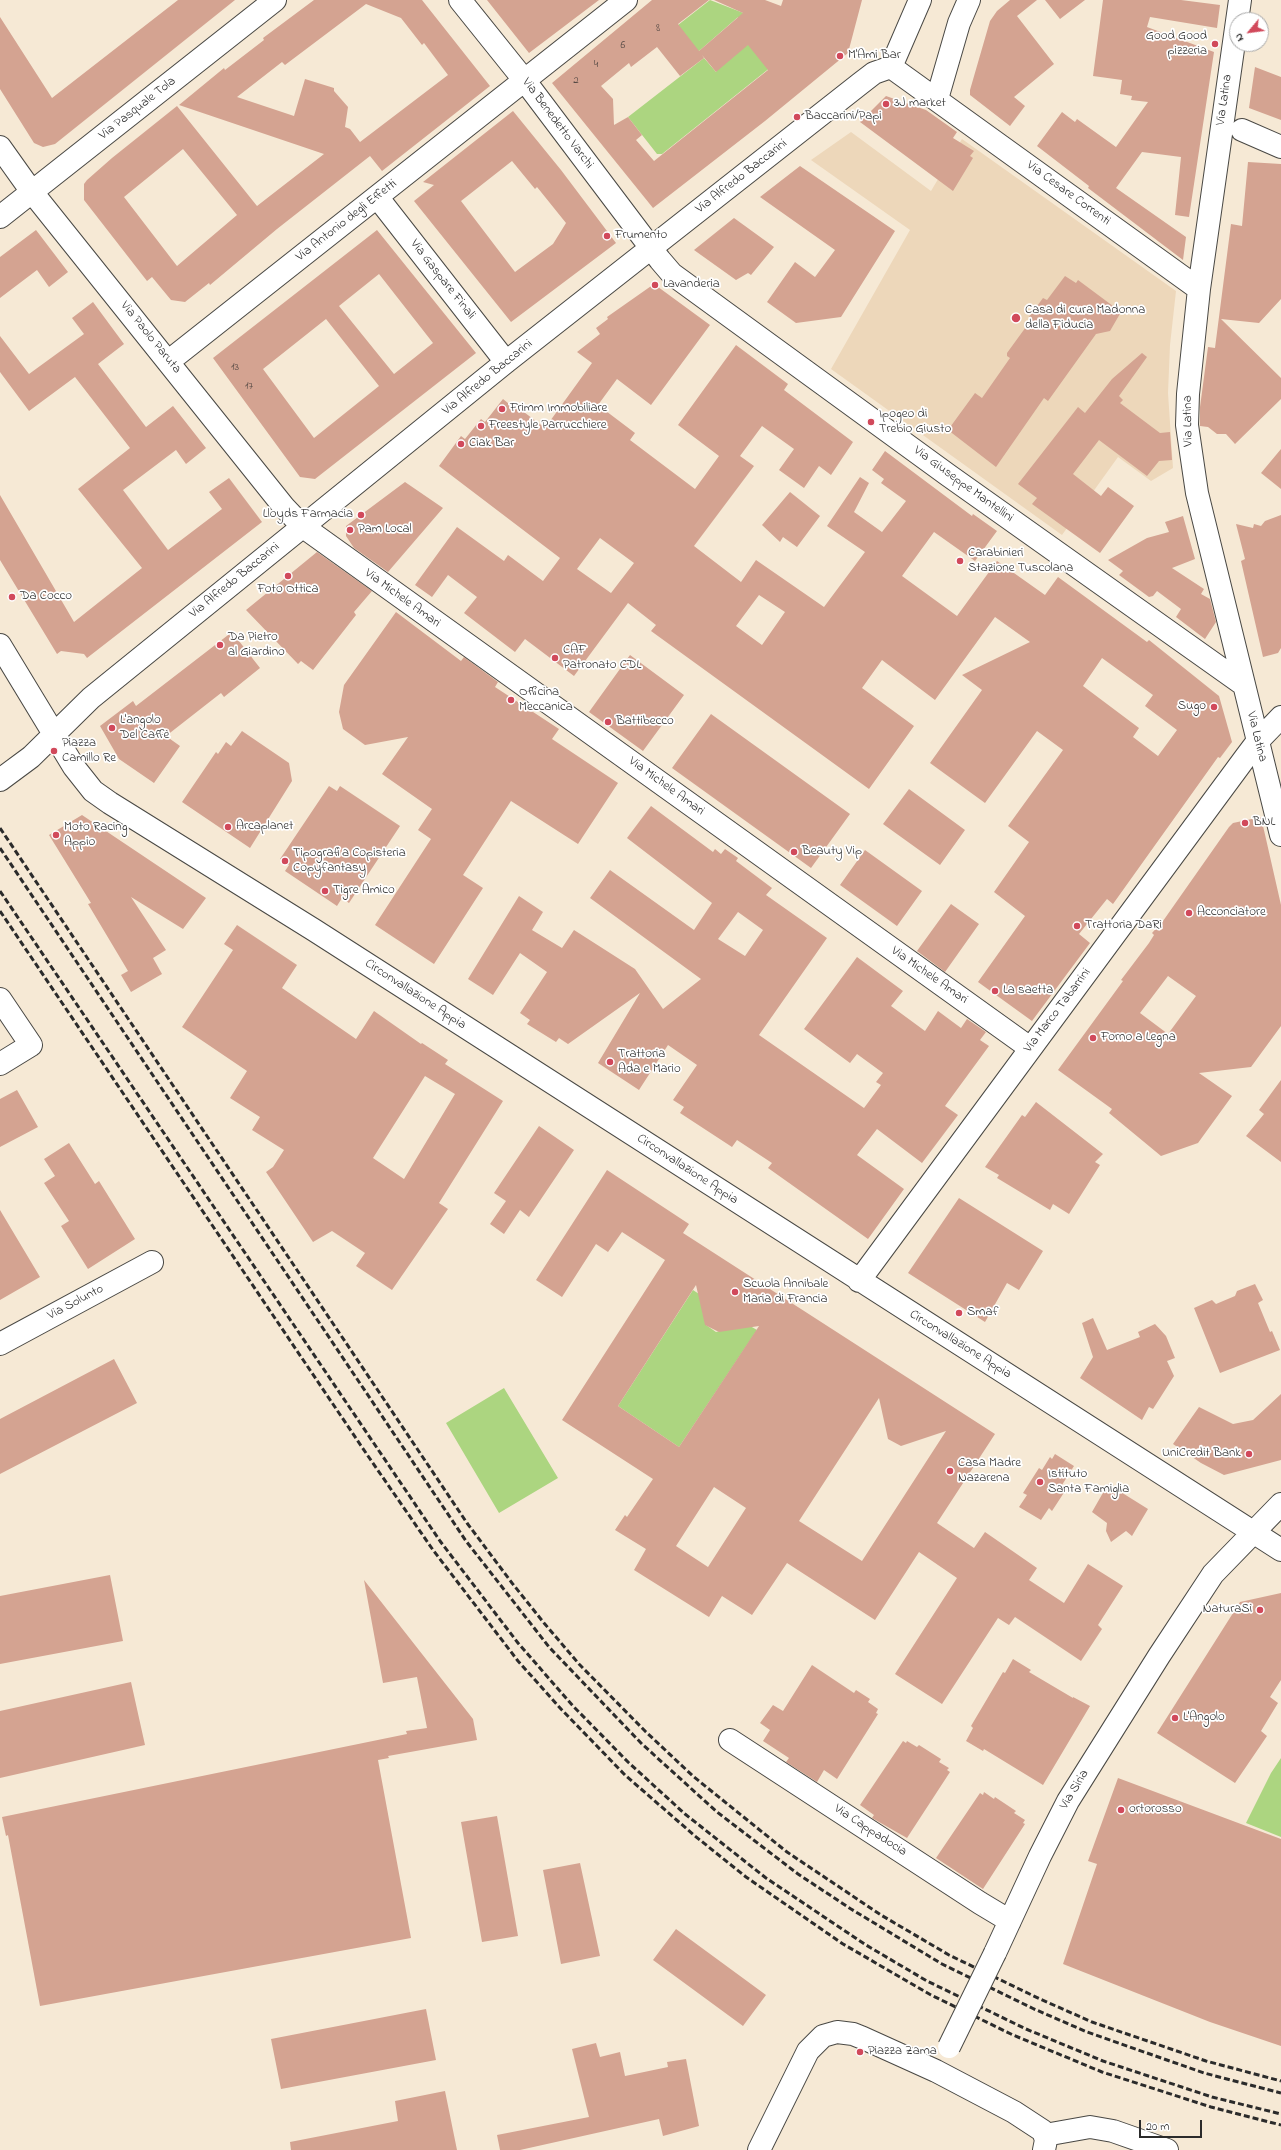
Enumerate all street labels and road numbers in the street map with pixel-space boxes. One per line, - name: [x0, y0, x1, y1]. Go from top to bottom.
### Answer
- street label: Via Latina: [1214, 73, 1236, 127]
- street label: Via Pasquale Tola: [96, 74, 180, 144]
- street label: Via Benedetto Varchi: [518, 76, 596, 172]
- street label: Via Alfredo Baccarini: [693, 136, 791, 218]
- street label: Via Cesare Correnti: [1023, 158, 1113, 230]
- street label: Via Antonio degli Effetti: [293, 177, 401, 265]
- street label: Via Gaspare Finali: [406, 237, 478, 323]
- street label: Via Paolo Paruta: [116, 299, 184, 377]
- street label: Via Alfredo Baccarini: [440, 337, 536, 419]
- street label: Via Latina: [1181, 395, 1197, 447]
- street label: Via Giuseppe Mantellini: [910, 443, 1016, 527]
- street label: Via Alfredo Baccarini: [187, 540, 283, 622]
- street label: Via Michele Amari: [361, 566, 443, 632]
- street label: Via Latina: [1242, 710, 1270, 764]
- street label: Via Michele Amari: [625, 754, 707, 820]
- street label: Via Michele Amari: [888, 944, 970, 1008]
- street label: Circonvallazione Appia: [362, 956, 468, 1034]
- street label: Via Marco Tabarrini: [1021, 966, 1095, 1056]
- street label: Circonvallazione Appia: [634, 1131, 740, 1209]
- street label: Via Solunto: [45, 1282, 107, 1324]
- street label: Circonvallazione Appia: [906, 1307, 1014, 1383]
- street label: Via Siria: [1057, 1767, 1093, 1813]
- street label: Via Cappadocia: [831, 1802, 909, 1860]

